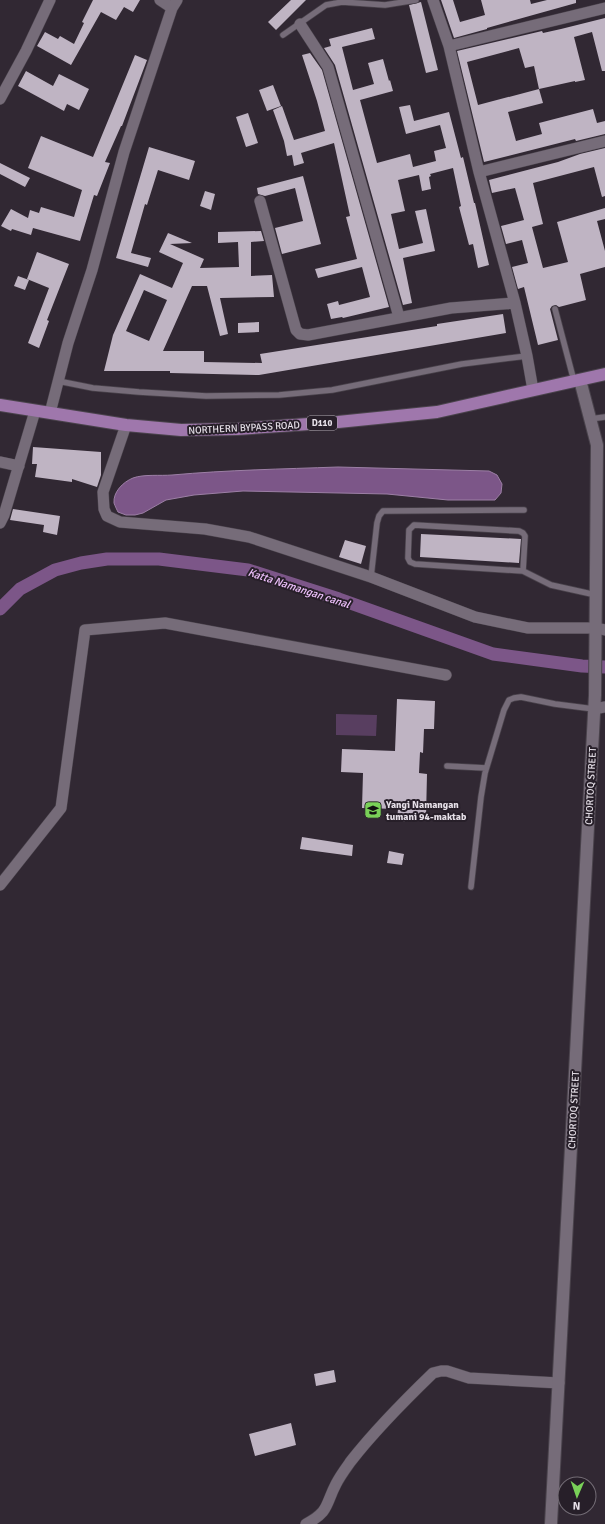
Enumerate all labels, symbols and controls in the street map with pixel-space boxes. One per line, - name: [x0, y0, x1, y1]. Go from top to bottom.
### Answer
- road number: D110: [307, 416, 337, 430]
- street label: NORTHERN BYPASS ROAD: [188, 419, 300, 437]
- water label: Katta Namangan canal: [246, 566, 352, 611]
- street label: CHORTOQ STREET: [583, 747, 599, 825]
- place label: Yangi Namangan tumani 94-maktab: [385, 799, 467, 823]
- school or university icon: Yangi Namangan tumani 94-maktab: [363, 800, 383, 820]
- street label: CHORTOQ STREET: [566, 1071, 582, 1149]
- north arrow: [557, 1476, 597, 1516]
- text: N: [573, 1499, 581, 1512]

